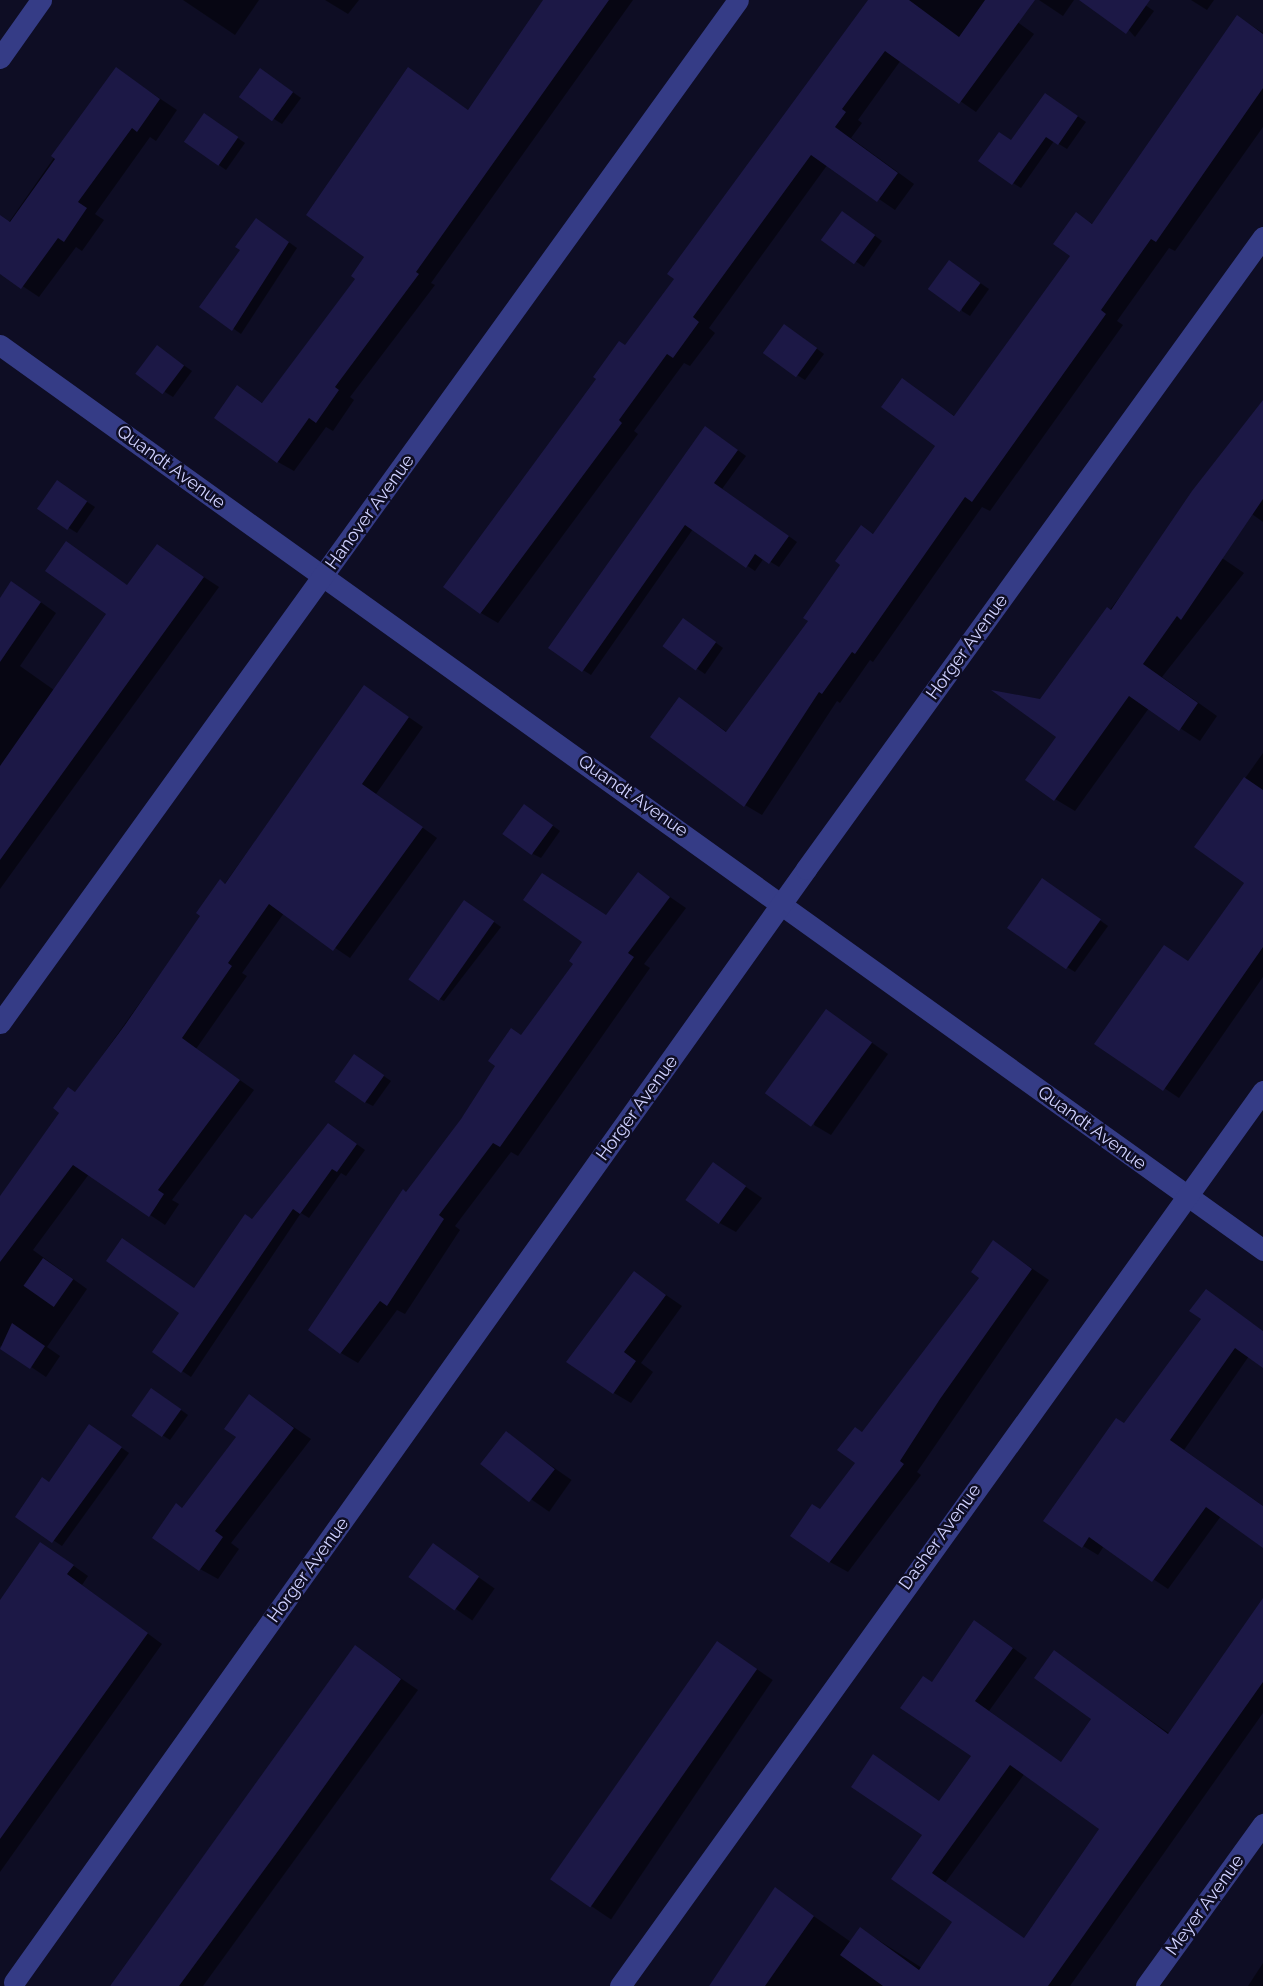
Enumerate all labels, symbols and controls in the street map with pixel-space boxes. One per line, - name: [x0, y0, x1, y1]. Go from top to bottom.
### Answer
- street label: Quandt Avenue: [112, 420, 230, 514]
- street label: Hanover Avenue: [321, 450, 419, 574]
- street label: Horger Avenue: [921, 590, 1013, 704]
- street label: Quandt Avenue: [574, 750, 692, 842]
- street label: Horger Avenue: [591, 1051, 683, 1165]
- street label: Quandt Avenue: [1033, 1081, 1151, 1175]
- street label: Dasher Avenue: [894, 1480, 986, 1594]
- street label: Horger Avenue: [262, 1513, 354, 1627]
- street label: Meyer Avenue: [1161, 1850, 1249, 1960]

